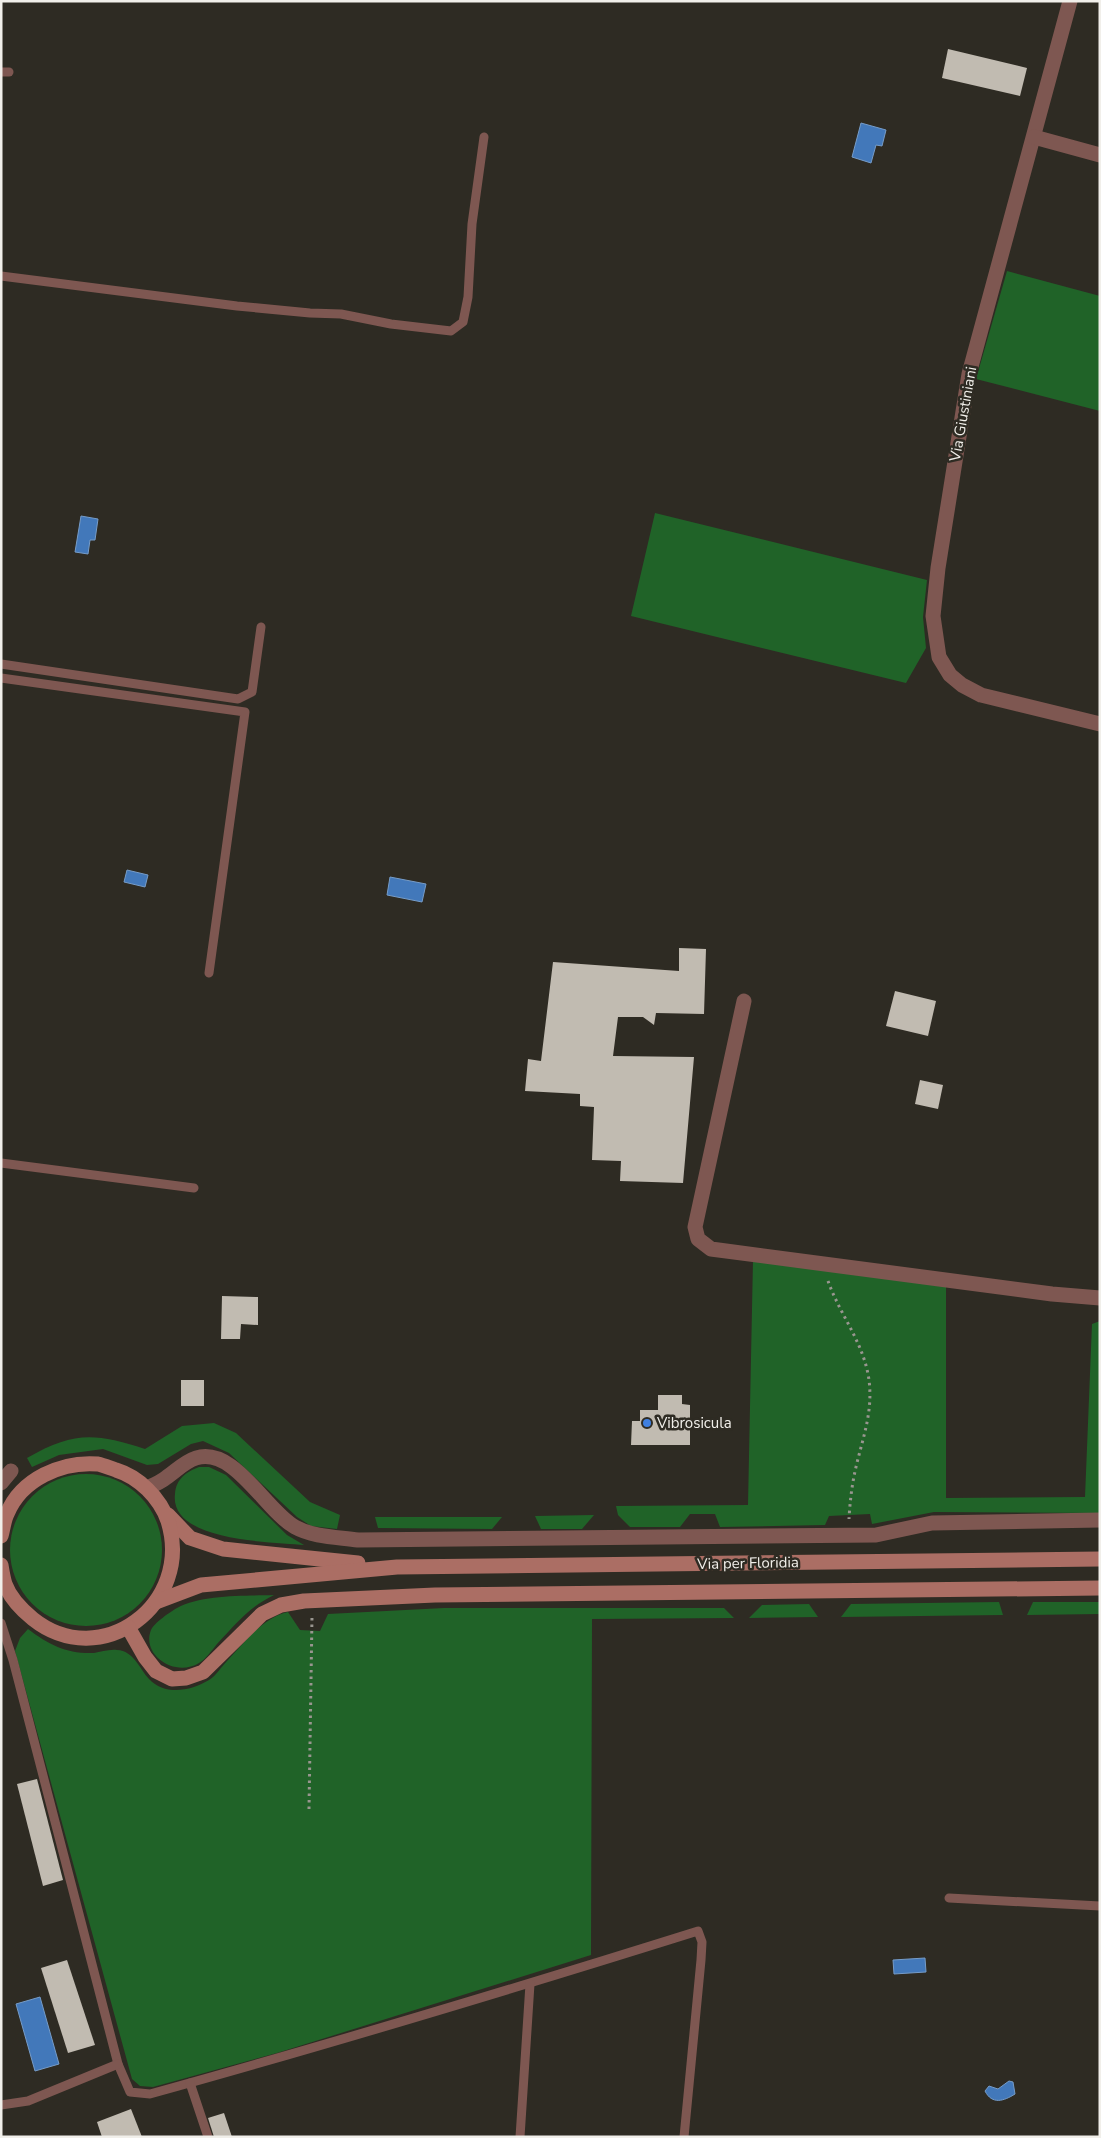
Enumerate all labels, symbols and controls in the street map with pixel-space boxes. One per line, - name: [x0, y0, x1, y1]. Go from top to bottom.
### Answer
- street label: Via Giustiniani: [945, 365, 981, 464]
- place label: Vibrosicula: [656, 1413, 732, 1433]
- marker: Vibrosicula: [641, 1417, 653, 1429]
- street label: Via per Floridia: [696, 1552, 799, 1574]

